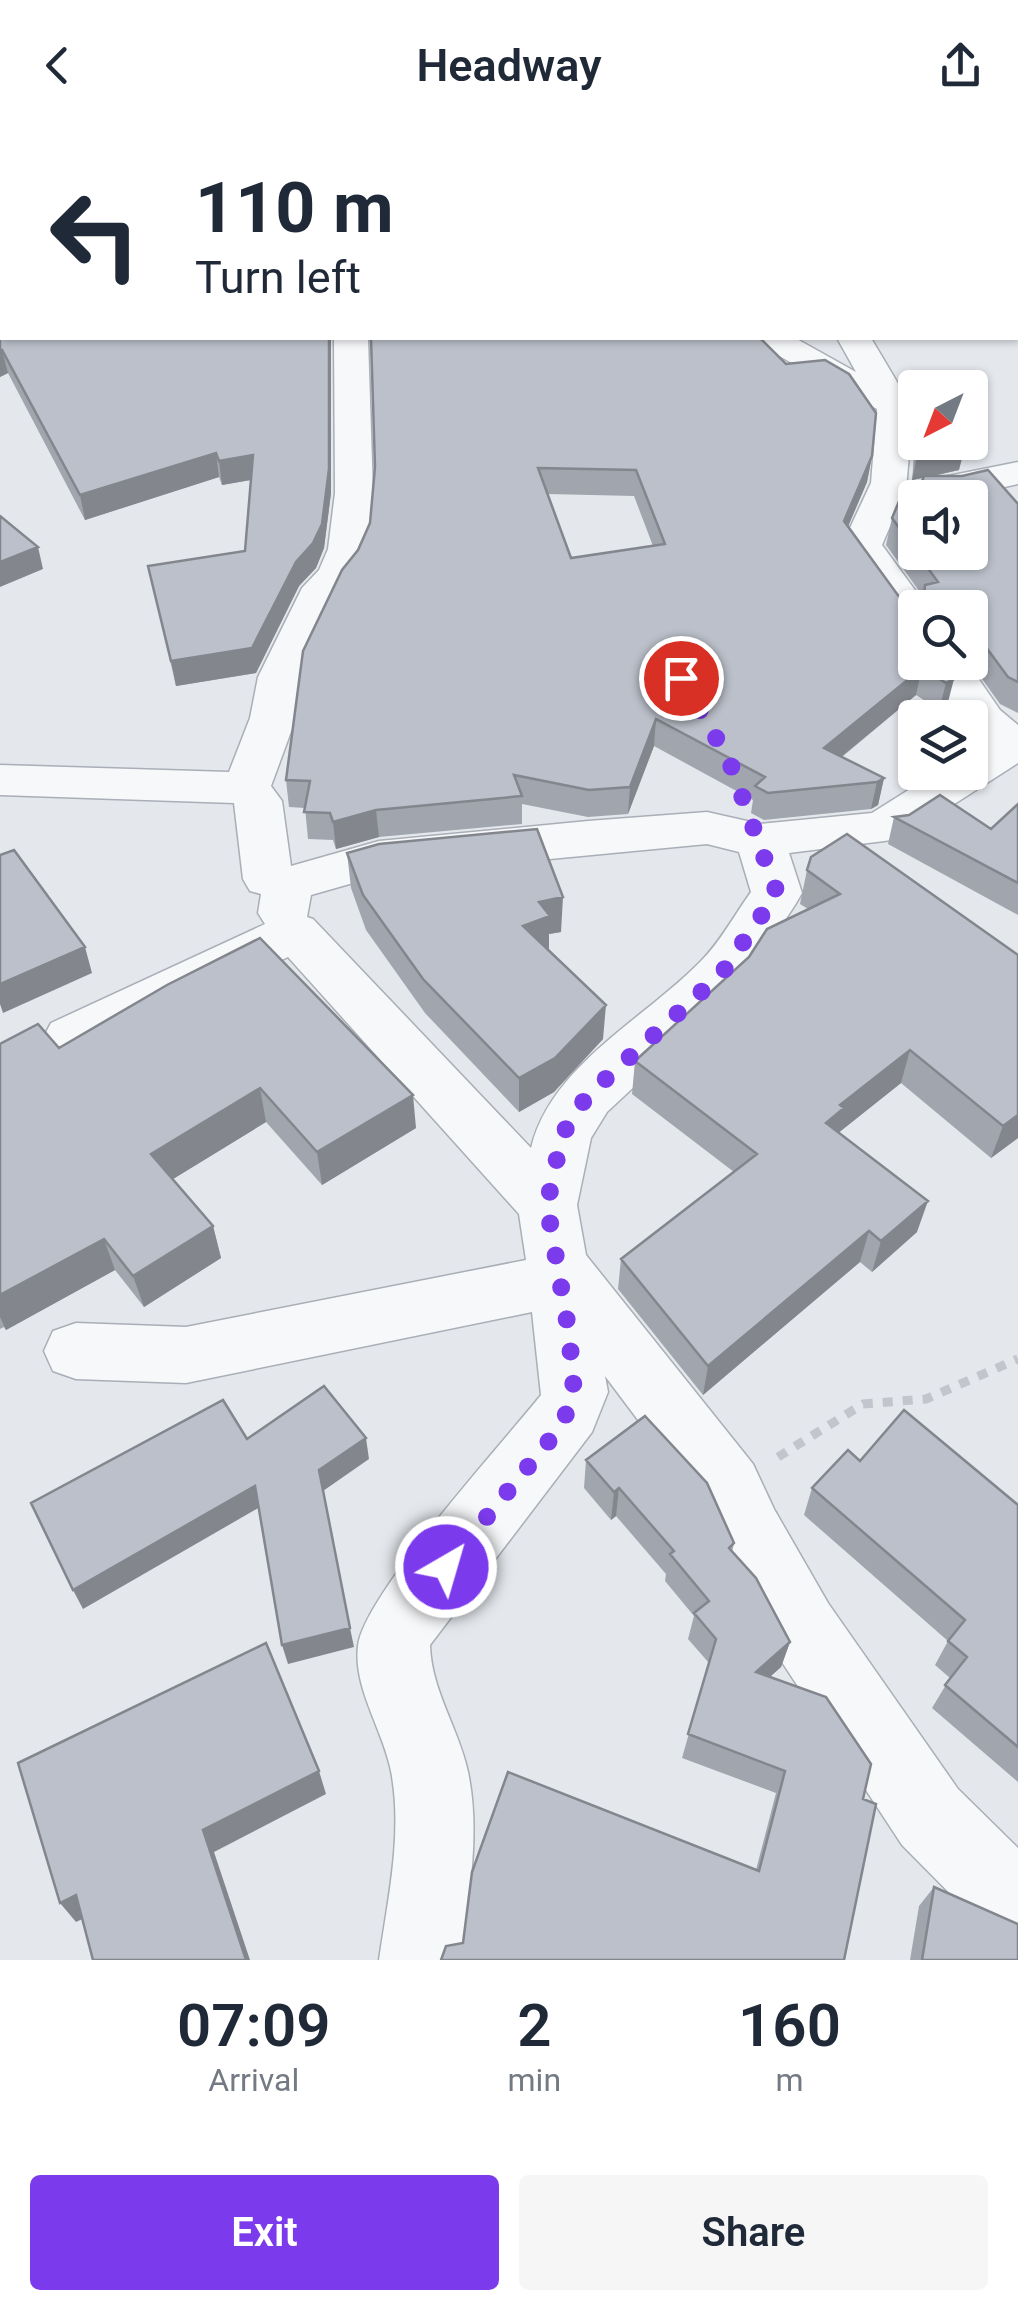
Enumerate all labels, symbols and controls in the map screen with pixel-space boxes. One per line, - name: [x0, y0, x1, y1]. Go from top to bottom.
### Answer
- icon: back: [30, 38, 85, 93]
- icon: share: [933, 38, 988, 93]
- text: Headway: [417, 39, 602, 92]
- text: 110 m: [195, 167, 394, 249]
- icon: left: [30, 170, 160, 300]
- text: Turn left: [195, 251, 361, 304]
- north arrow: [898, 370, 988, 460]
- map controls: [898, 370, 988, 790]
- button: sound: [898, 480, 988, 570]
- button: search: [898, 590, 988, 680]
- pin: [639, 636, 724, 721]
- icon: arrive: [654, 651, 709, 706]
- button: layers: [898, 700, 988, 790]
- position arrow: [394, 1515, 498, 1619]
- text: 07:09: [177, 1990, 331, 2061]
- text: 2: [517, 1990, 551, 2061]
- text: 160: [738, 1990, 841, 2061]
- text: Arrival: [208, 2061, 299, 2099]
- text: min: [508, 2061, 561, 2099]
- text: m: [775, 2061, 804, 2099]
- button: Exit: [30, 2175, 499, 2290]
- button: Share: [519, 2175, 988, 2290]

